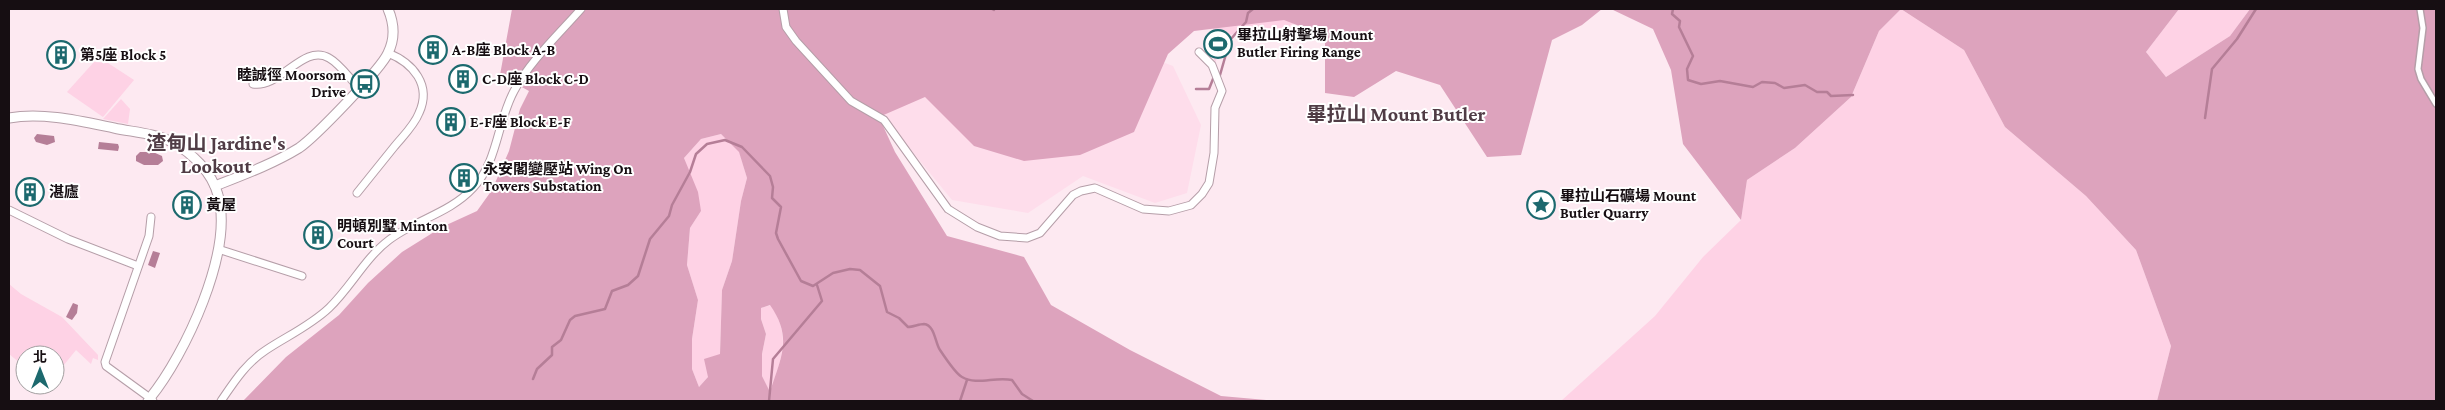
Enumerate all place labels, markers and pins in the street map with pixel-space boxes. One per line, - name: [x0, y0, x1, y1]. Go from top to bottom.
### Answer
- place label: 畢拉山射擊場 Mount Butler Firing Range: [1237, 26, 1374, 60]
- sports icon: 畢拉山射擊場 Mount Butler Firing Range: [1203, 29, 1233, 59]
- building icon: A-B座 Block A-B: [418, 35, 448, 65]
- building icon: 第5座 Block 5: [46, 40, 76, 70]
- place label: A-B座 Block A-B: [451, 41, 556, 58]
- place label: 第5座 Block 5: [80, 46, 166, 63]
- building icon: C-D座 Block C-D: [448, 64, 478, 94]
- place label: 睦誠徑 Moorsom Drive: [237, 66, 346, 100]
- bus stop icon: 睦誠徑 Moorsom Drive: [350, 69, 380, 99]
- place label: C-D座 Block C-D: [482, 70, 589, 87]
- building icon: E-F座 Block E-F: [436, 107, 466, 137]
- place label: E-F座 Block E-F: [470, 113, 571, 130]
- place label: 永安閣變壓站 Wing On Towers Substation: [483, 161, 633, 194]
- building icon: 永安閣變壓站 Wing On Towers Substation: [449, 163, 479, 193]
- building icon: 湛廬: [15, 177, 45, 207]
- place label: 湛廬: [49, 184, 79, 200]
- place label: 畢拉山石礦場 Mount Butler Quarry: [1560, 187, 1697, 221]
- building icon: 黃屋: [172, 190, 202, 220]
- place icon: 畢拉山石礦場 Mount Butler Quarry: [1526, 190, 1556, 220]
- place label: 黃屋: [206, 197, 236, 213]
- place label: 明頓別墅 Minton Court: [337, 218, 448, 251]
- building icon: 明頓別墅 Minton Court: [303, 220, 333, 250]

